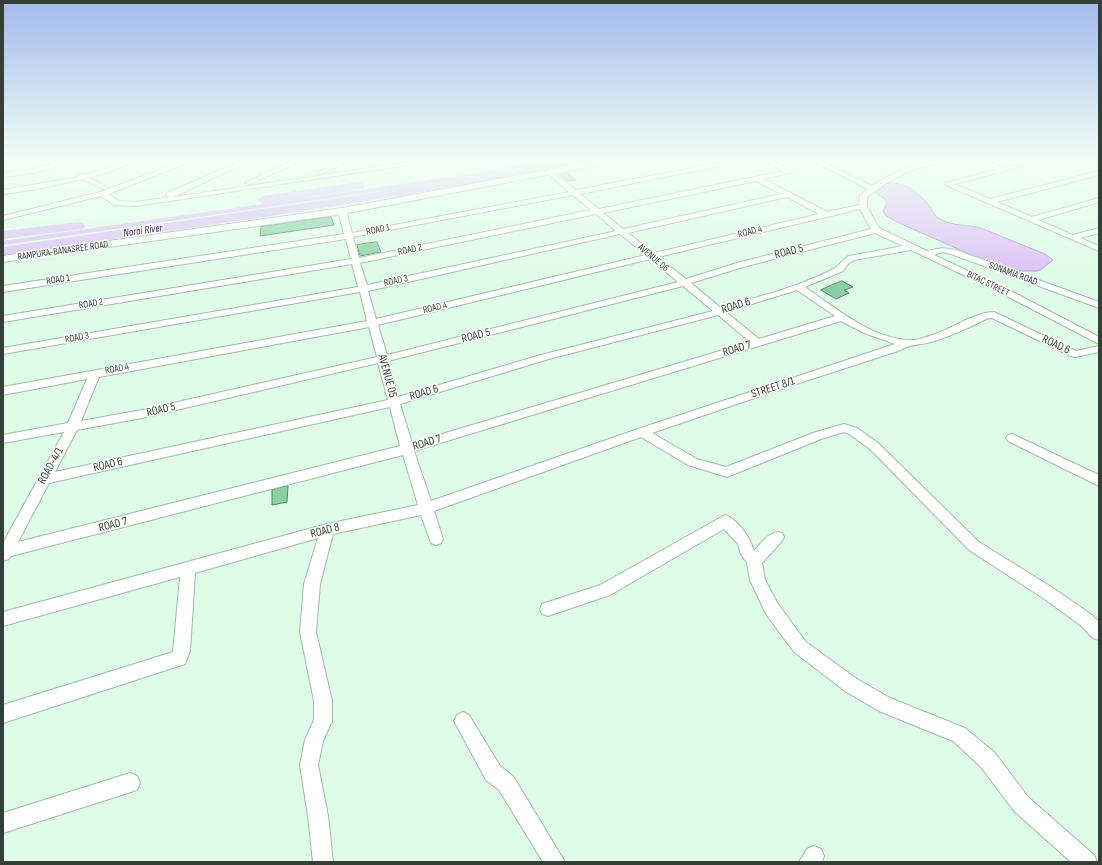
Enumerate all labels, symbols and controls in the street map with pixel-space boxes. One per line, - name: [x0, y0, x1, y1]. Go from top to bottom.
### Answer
- water label: Norai River: [123, 222, 163, 240]
- street label: ROAD 1: [365, 222, 391, 238]
- street label: ROAD 4: [737, 223, 763, 241]
- street label: RAMPURA-BANASREE ROAD: [17, 239, 109, 263]
- street label: AVENUE 06: [635, 241, 671, 275]
- street label: ROAD 5: [773, 241, 805, 263]
- street label: ROAD 2: [397, 242, 423, 258]
- street label: SONAMIA ROAD: [987, 260, 1039, 288]
- street label: BITAC STREET: [965, 269, 1011, 299]
- street label: ROAD 1: [45, 272, 71, 288]
- street label: ROAD 3: [383, 273, 409, 289]
- street label: ROAD 6: [720, 295, 752, 317]
- street label: ROAD 2: [78, 296, 104, 312]
- street label: ROAD 4: [422, 299, 448, 317]
- street label: ROAD 5: [460, 325, 492, 347]
- street label: ROAD 3: [64, 330, 90, 346]
- street label: ROAD 6: [1040, 332, 1072, 358]
- street label: ROAD 7: [721, 338, 753, 360]
- street label: AVENUE 05: [374, 353, 400, 399]
- street label: ROAD 4: [104, 361, 130, 377]
- street label: STREET 8/1: [749, 374, 797, 402]
- street label: ROAD 6: [408, 382, 440, 404]
- street label: ROAD 5: [145, 400, 177, 420]
- street label: ROAD 7: [411, 432, 443, 454]
- street label: ROAD-4/1: [35, 445, 67, 487]
- street label: ROAD 6: [92, 455, 124, 475]
- street label: ROAD 7: [97, 514, 129, 536]
- street label: ROAD 8: [309, 520, 341, 542]

